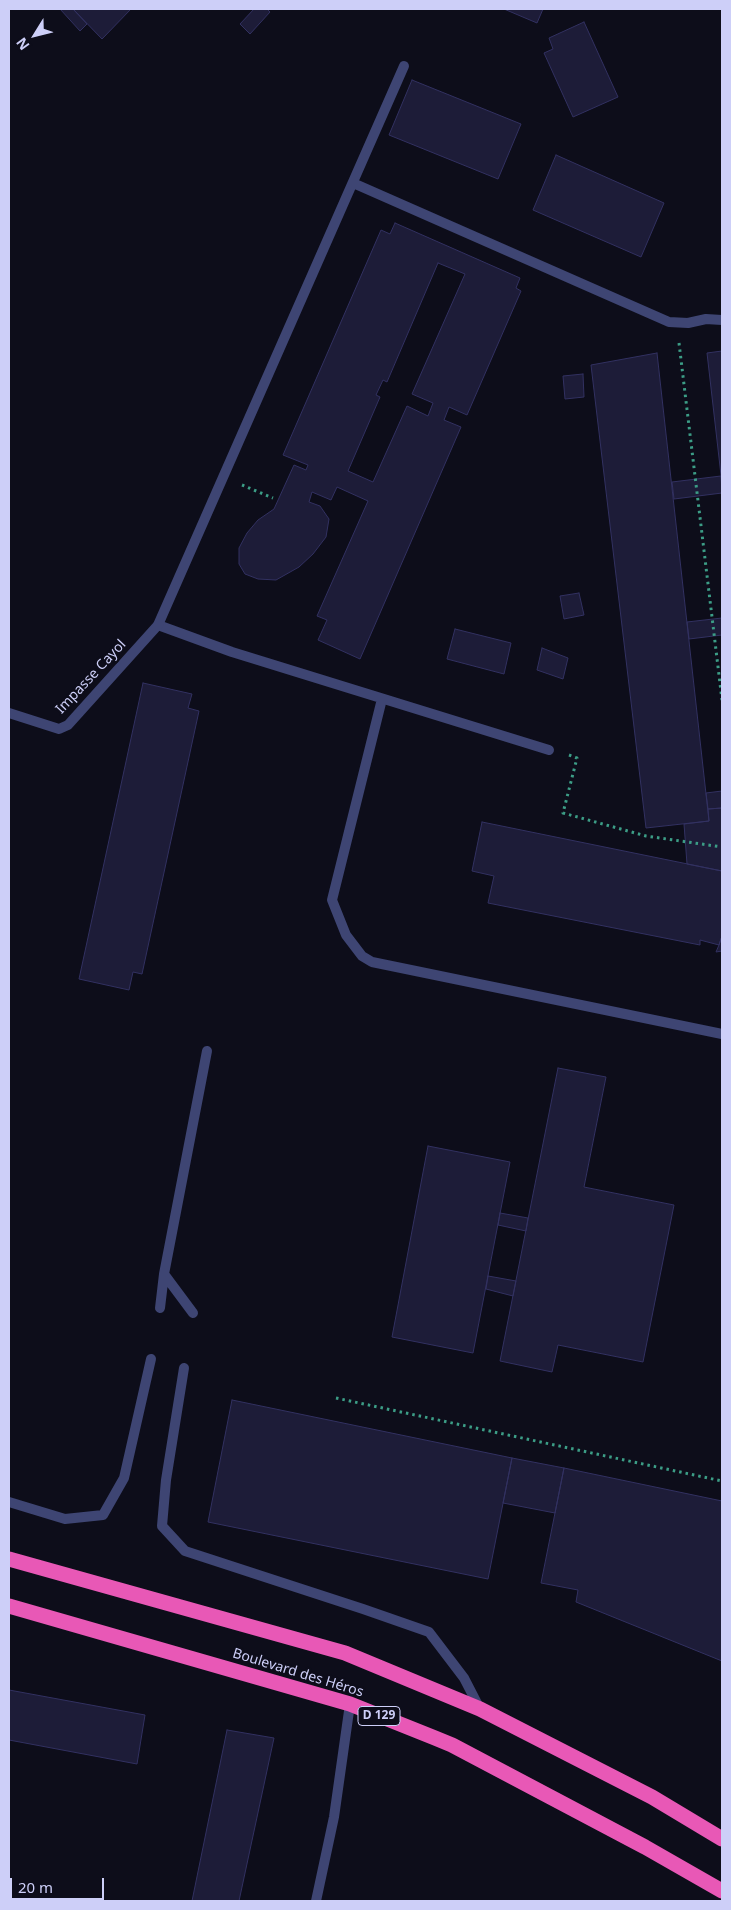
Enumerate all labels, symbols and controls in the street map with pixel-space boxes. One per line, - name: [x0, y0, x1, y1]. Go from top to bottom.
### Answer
- north arrow: [10, 10, 60, 60]
- text: N: [11, 34, 33, 54]
- street label: Impasse Cayol: [52, 636, 130, 718]
- street label: Boulevard des Héros: [231, 1645, 365, 1701]
- road number: D 129: [358, 1706, 400, 1725]
- scale bar: [12, 1868, 106, 1900]
- text: 20 m: [18, 1877, 53, 1897]

